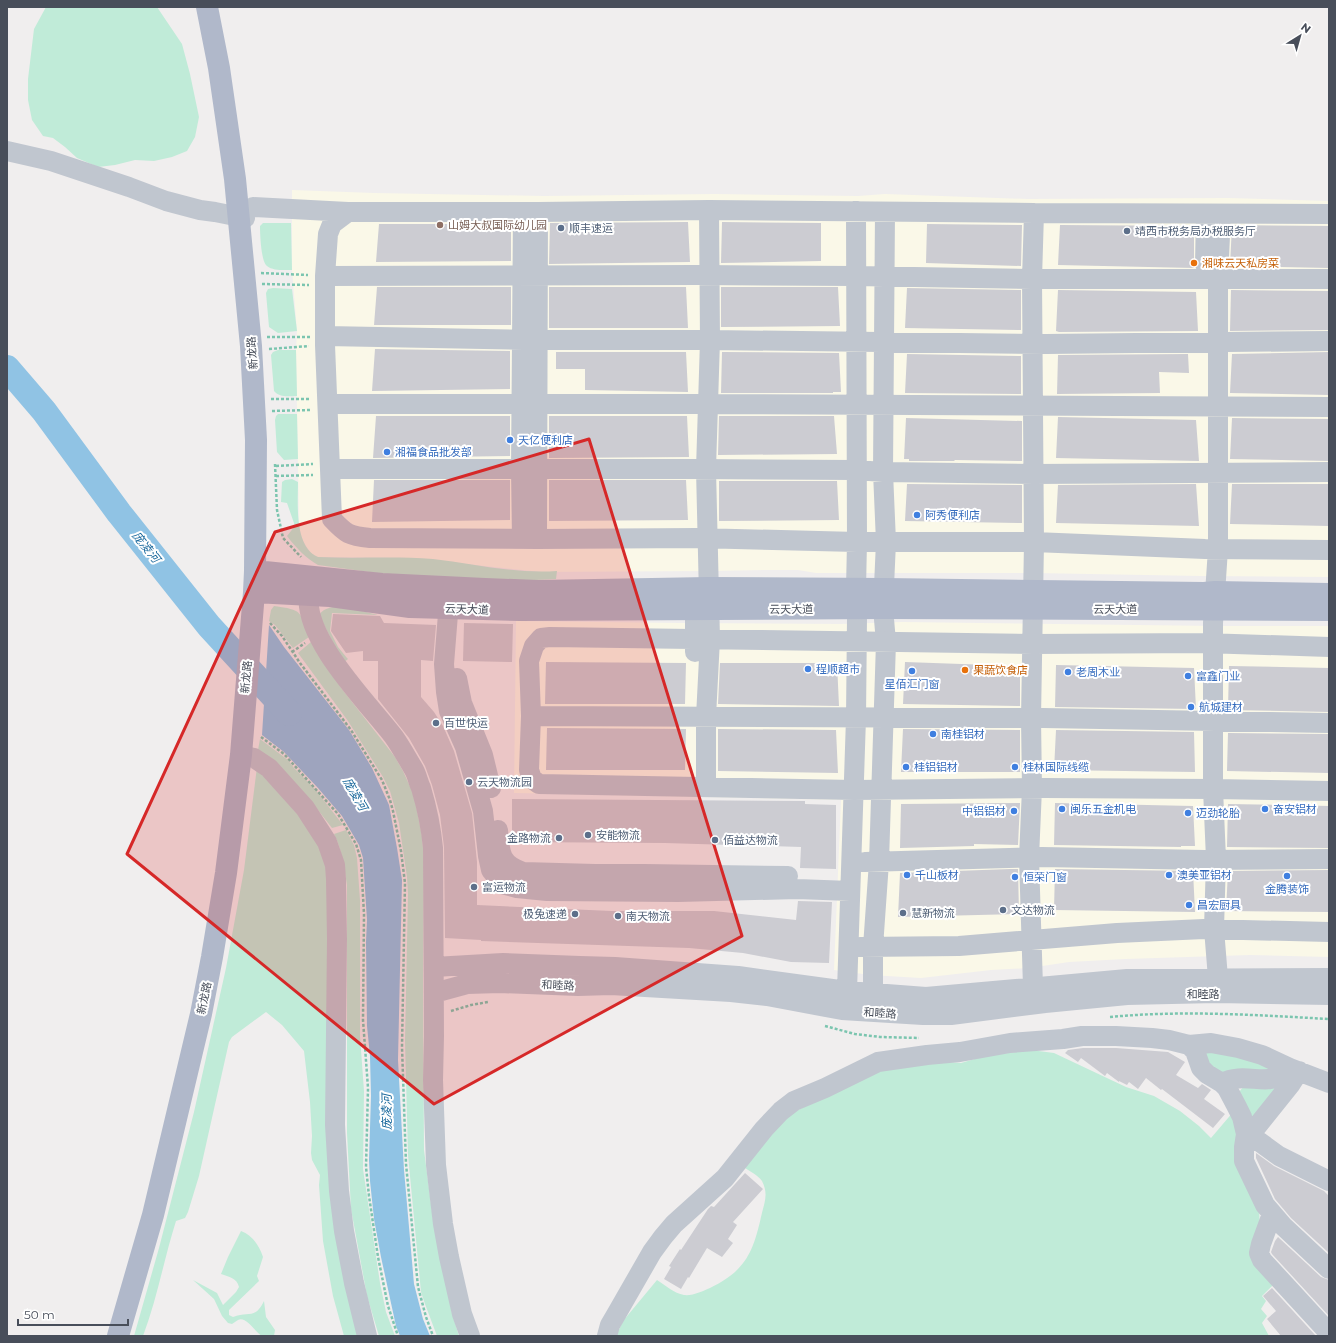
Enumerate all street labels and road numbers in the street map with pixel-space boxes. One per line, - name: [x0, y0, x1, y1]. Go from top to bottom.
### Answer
- street label: 新龙路: [244, 336, 260, 370]
- street label: 云天大道: [445, 601, 489, 617]
- street label: 云天大道: [769, 602, 813, 616]
- street label: 云天大道: [1093, 602, 1137, 616]
- street label: 新龙路: [238, 660, 254, 694]
- street label: 和睦路: [541, 977, 575, 993]
- street label: 新龙路: [194, 980, 214, 1016]
- street label: 和睦路: [1187, 987, 1220, 1001]
- street label: 和睦路: [863, 1005, 897, 1021]

